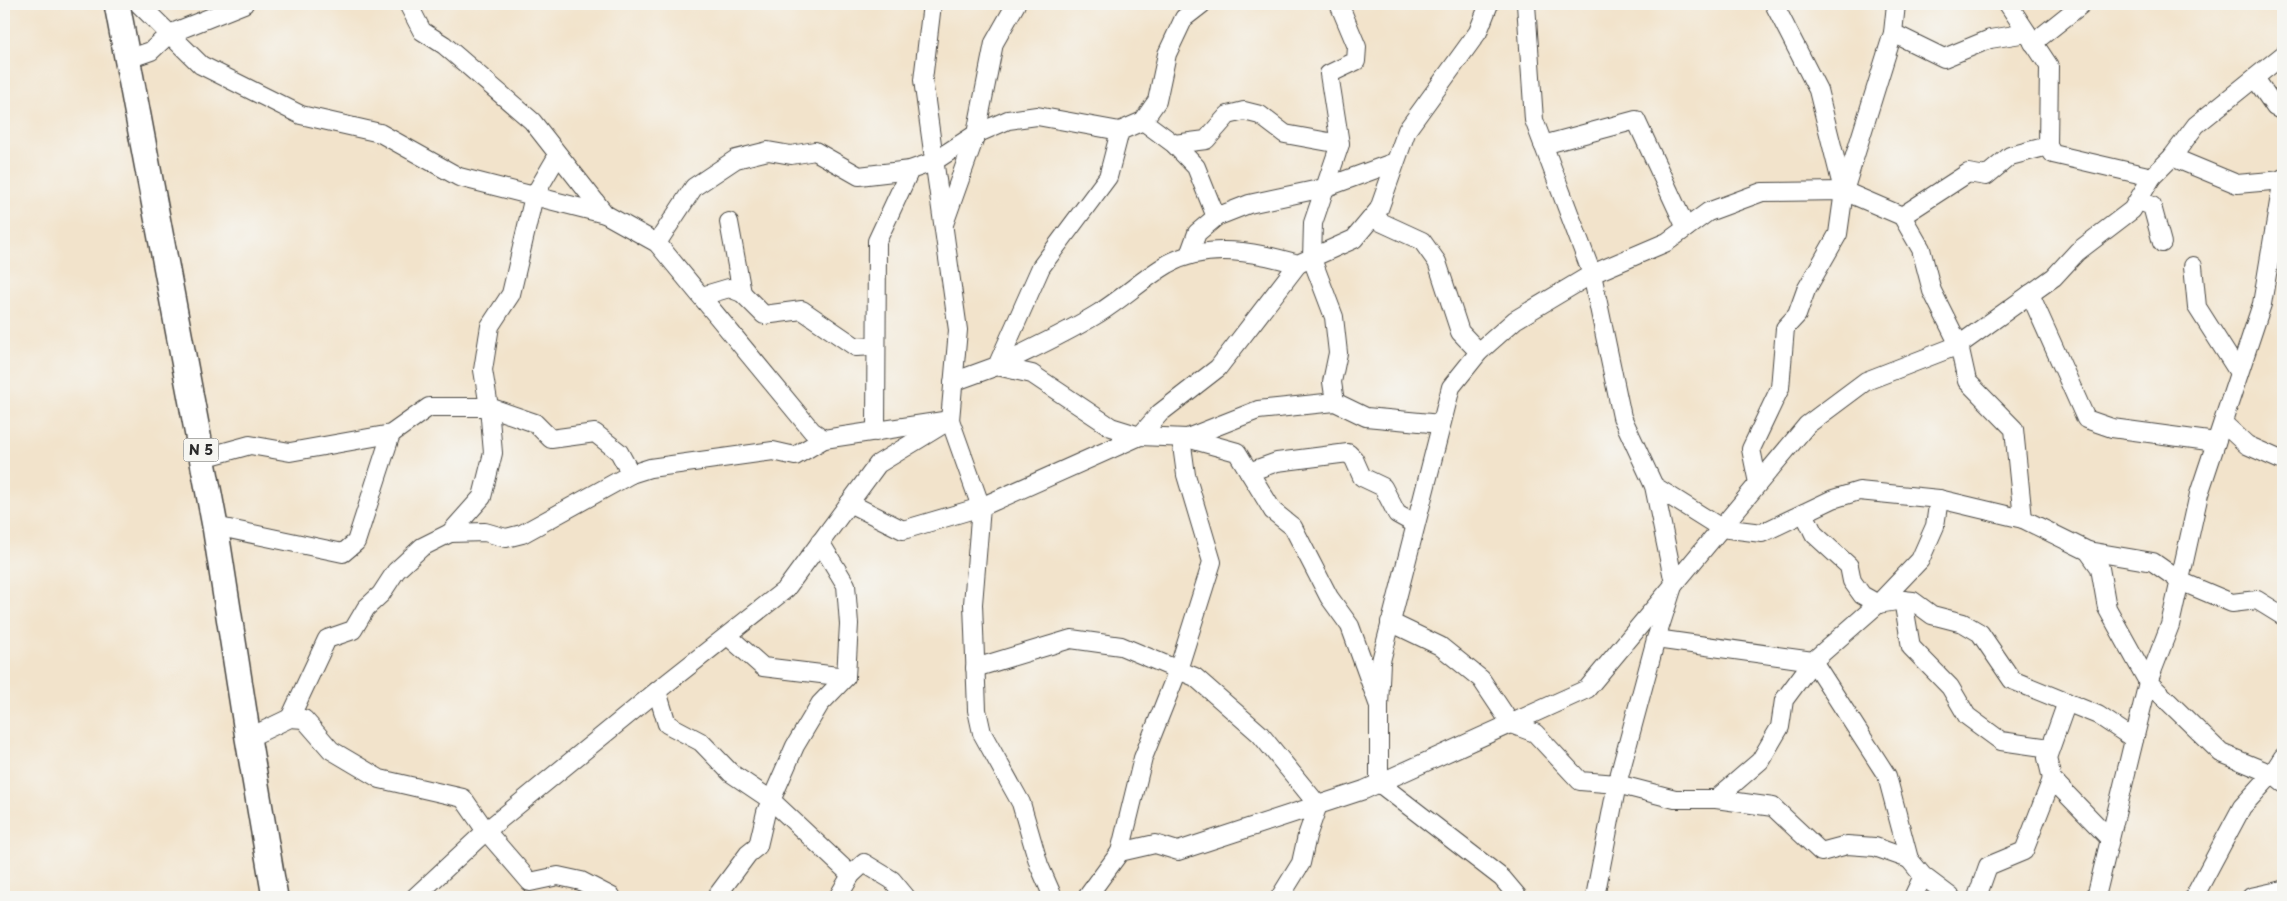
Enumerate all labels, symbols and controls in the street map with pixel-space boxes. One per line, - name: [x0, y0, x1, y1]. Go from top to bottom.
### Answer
- road number: N 5: [184, 438, 218, 462]

